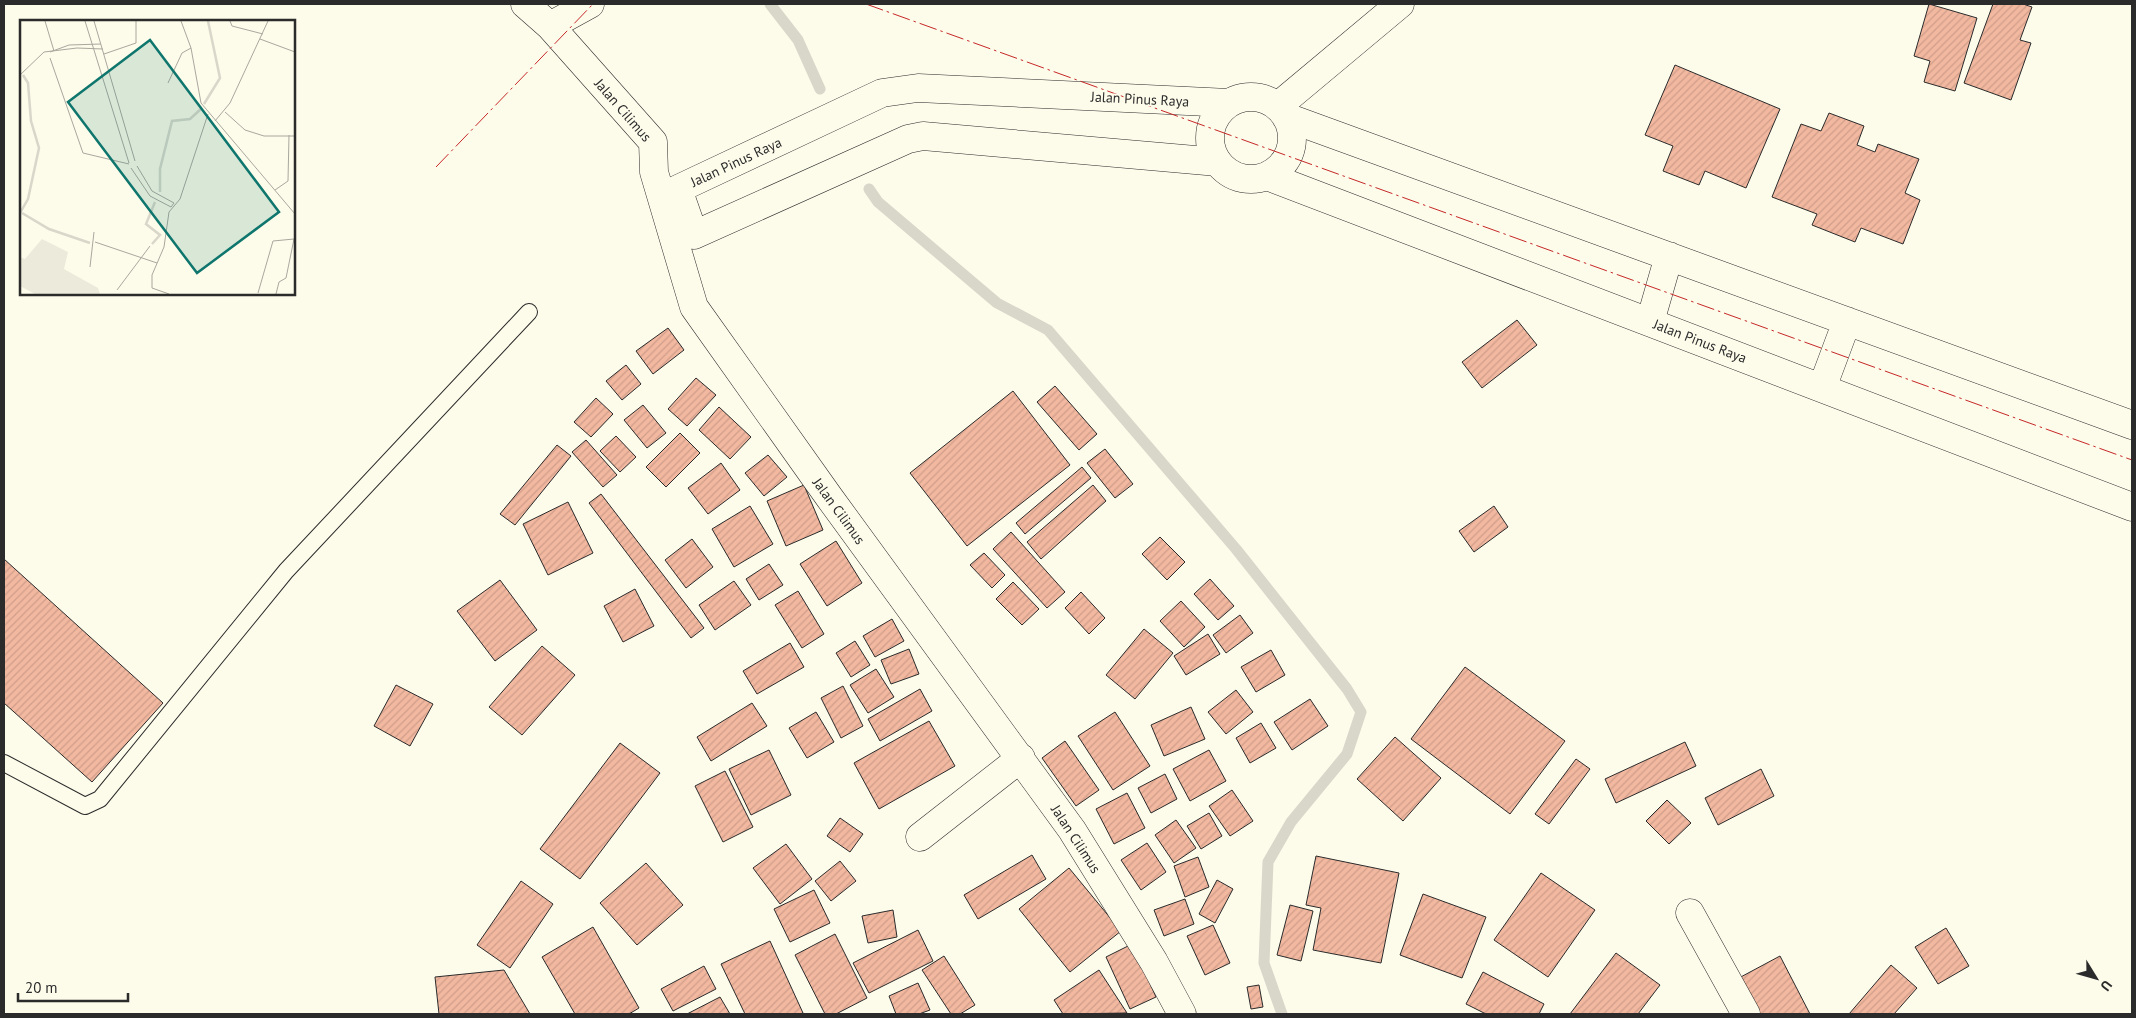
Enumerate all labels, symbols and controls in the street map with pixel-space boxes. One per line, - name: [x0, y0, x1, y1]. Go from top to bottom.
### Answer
- inset map: [20, 20, 295, 295]
- street label: Jalan Cilimus: [590, 74, 655, 145]
- street label: Jalan Pinus Raya: [1089, 87, 1190, 111]
- street label: Jalan Pinus Raya: [687, 133, 784, 191]
- street label: Jalan Pinus Raya: [1650, 315, 1749, 367]
- street label: Jalan Cilimus: [808, 473, 869, 548]
- street label: Jalan Cilimus: [1047, 801, 1105, 877]
- north arrow: [2071, 953, 2121, 1003]
- scale bar: [18, 970, 128, 1002]
- text: U: [2097, 977, 2116, 995]
- text: 20 m: [25, 978, 58, 997]

